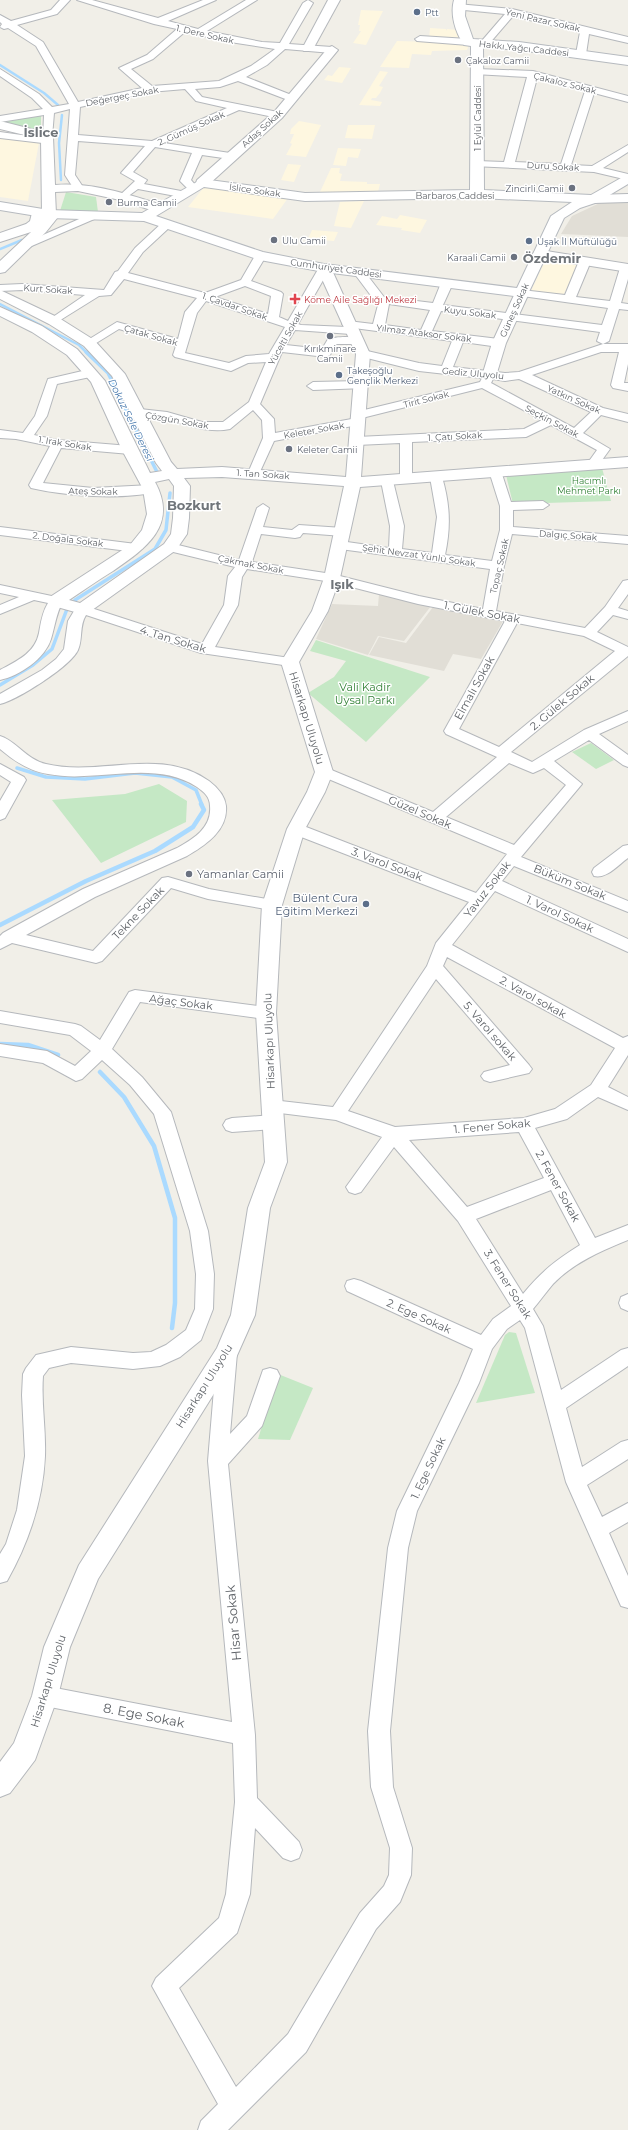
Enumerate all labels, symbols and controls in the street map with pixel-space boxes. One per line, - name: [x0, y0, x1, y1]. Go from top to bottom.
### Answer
- street label: Yeni Pazar Sokak: [505, 6, 582, 34]
- marker: Ptt: [412, 7, 422, 17]
- place label: Ptt: [425, 7, 439, 18]
- street label: 1. Dere Sokak: [175, 22, 235, 46]
- street label: Hakkı Yağcı Caddesi: [478, 38, 570, 58]
- marker: Çakaloz Camii: [453, 55, 463, 65]
- place label: Çakaloz Camii: [466, 55, 529, 66]
- street label: Çakaloz Sokak: [532, 70, 598, 96]
- street label: Değergeç Sokak: [85, 83, 160, 108]
- street label: 1 Eylül Caddesi: [472, 85, 483, 151]
- street label: Adaş Sokak: [239, 106, 285, 149]
- street label: 2. Gümüş Sokak: [156, 108, 227, 148]
- district label: İslice: [24, 124, 58, 140]
- street label: Duru Sokak: [526, 159, 580, 173]
- street label: İslice Sokak: [229, 181, 282, 199]
- place label: Zincirli Camii: [505, 183, 564, 194]
- marker: Zincirli Camii: [567, 183, 577, 193]
- street label: Barbaros Caddesi: [416, 190, 494, 201]
- marker: Burma Camii: [104, 197, 114, 207]
- place label: Burma Camii: [117, 197, 177, 208]
- marker: Ulu Camii: [269, 235, 279, 245]
- place label: Ulu Camii: [282, 235, 326, 246]
- marker: Uşak İl Müftülüğü: [524, 236, 534, 246]
- place label: Uşak İl Müftülüğü: [537, 236, 617, 247]
- district label: Özdemir: [523, 250, 582, 266]
- place label: Karaali Camii: [447, 252, 506, 263]
- marker: Karaali Camii: [509, 252, 519, 262]
- street label: Cumhuriyet Caddesi: [290, 256, 382, 280]
- street label: Güneş Sokak: [497, 281, 531, 339]
- street label: Kurt Sokak: [23, 282, 74, 296]
- street label: 1. Çavdar Sokak: [201, 290, 270, 323]
- marker: Köme Aile Sağlığı Mekezi: [289, 293, 301, 305]
- place label: Köme Aile Sağlığı Mekezi: [304, 294, 417, 305]
- street label: Kuyu Sokak: [443, 303, 497, 321]
- street label: Yücelti Sokak: [266, 309, 305, 367]
- street label: Çatak Sokak: [123, 322, 180, 348]
- street label: Yılmaz Ataksor Sokak: [376, 322, 473, 344]
- marker: Kırıkminare Camii: [325, 331, 335, 341]
- place label: Kırıkminare Camii: [304, 343, 357, 364]
- place label: Takeşoğlu Gençlik Merkezi: [347, 365, 418, 386]
- street label: Gediz Uluyolu: [441, 365, 505, 381]
- marker: Takeşoğlu Gençlik Merkezi: [334, 370, 344, 380]
- water label: Dokuz Sele Deresi: [105, 377, 157, 464]
- street label: Yatkın Sokak: [546, 382, 603, 416]
- street label: Tirit Sokak: [402, 388, 451, 410]
- street label: Seçkin Sokak: [523, 402, 581, 440]
- street label: Çözgün Sokak: [144, 409, 210, 431]
- street label: Keleter Sokak: [283, 419, 346, 441]
- street label: 1. Çatı Sokak: [427, 429, 483, 443]
- street label: 1. Irak Sokak: [38, 433, 93, 453]
- marker: Keleter Camii: [284, 444, 294, 454]
- place label: Keleter Camii: [297, 444, 357, 455]
- street label: 1. Tan Sokak: [236, 467, 291, 481]
- park label: Hacımlı Mehmet Parkı: [557, 475, 621, 496]
- street label: Ateş Sokak: [68, 485, 118, 497]
- district label: Bozkurt: [167, 497, 221, 513]
- street label: Dalgıç Sokak: [539, 527, 598, 543]
- street label: 2. Doğala Sokak: [32, 529, 105, 549]
- street label: Topaç Sokak: [487, 537, 511, 595]
- street label: Şehit Nevzat Yünlü Sokak: [362, 542, 477, 568]
- street label: Çakmak Sokak: [217, 552, 285, 576]
- district label: Işık: [330, 576, 354, 592]
- street label: 1. Gülek Sokak: [443, 598, 522, 626]
- street label: 4. Tan Sokak: [138, 622, 208, 656]
- street label: Elmalı Sokak: [451, 653, 497, 722]
- street label: Hisarkapı Uluyolu: [286, 670, 328, 766]
- street label: 2. Gülek Sokak: [527, 671, 597, 733]
- park label: Vali Kadir Uysal Parkı: [335, 680, 395, 707]
- street label: Güzel Sokak: [386, 792, 454, 832]
- street label: 3. Varol Sokak: [349, 844, 425, 884]
- street label: Yavuz Sokak: [461, 858, 514, 920]
- street label: Büküm Sokak: [532, 861, 609, 903]
- place label: Yamanlar Camii: [197, 867, 284, 881]
- marker: Yamanlar Camii: [184, 869, 194, 879]
- street label: Tekne Sokak: [109, 883, 167, 943]
- place label: Bülent Cura Eğitim Merkezi: [275, 891, 358, 918]
- street label: 1. Varol Sokak: [524, 892, 596, 936]
- marker: Bülent Cura Eğitim Merkezi: [361, 899, 371, 909]
- street label: 2. Varol sokak: [497, 973, 569, 1021]
- street label: Ağaç Sokak: [148, 991, 214, 1013]
- street label: Hisarkapı Uluyolu: [260, 993, 278, 1089]
- street label: 5. Varol sokak: [461, 999, 520, 1064]
- street label: 1. Fener Sokak: [453, 1116, 531, 1136]
- street label: 2. Fener Sokak: [533, 1148, 584, 1225]
- street label: 3. Fener Sokak: [481, 1247, 535, 1322]
- street label: 2. Ege Sokak: [385, 1296, 454, 1337]
- street label: Hisarkapı Uluyolu: [173, 1341, 235, 1431]
- street label: 1. Ege Sokak: [408, 1434, 449, 1501]
- street label: Hisar Sokak: [222, 1584, 244, 1662]
- street label: Hisarkapı Uluyolu: [27, 1633, 69, 1729]
- street label: 8. Ege Sokak: [102, 1699, 186, 1731]

